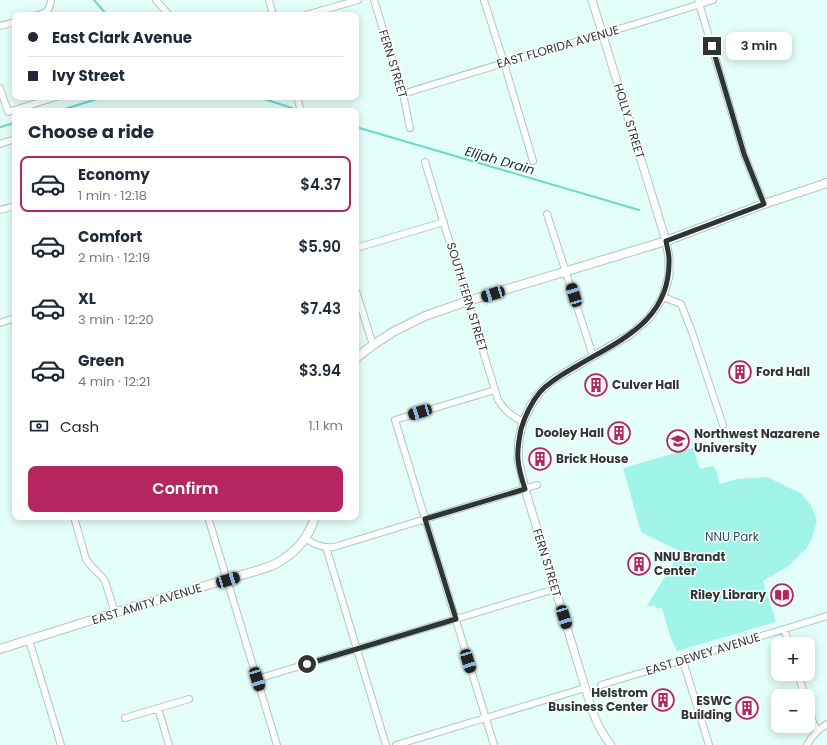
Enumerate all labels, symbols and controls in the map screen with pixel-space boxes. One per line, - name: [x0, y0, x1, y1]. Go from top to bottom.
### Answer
- street label: EAST FLORIDA AVENUE: [495, 21, 621, 72]
- text: East Clark Avenue: [52, 27, 192, 48]
- street label: FERN STREET: [375, 28, 412, 101]
- callout: 3 min: [726, 32, 792, 60]
- text: 3 min: [741, 36, 777, 55]
- route end: [703, 37, 721, 55]
- text: Ivy Street: [52, 65, 125, 86]
- street label: HOLLY STREET: [610, 81, 649, 161]
- text: Choose a ride: [28, 119, 154, 144]
- water label: Elijah Drain: [463, 141, 537, 179]
- text: Economy: [78, 164, 150, 185]
- icon: car: [30, 166, 66, 202]
- text: $4.37: [300, 174, 341, 195]
- text: 1 min · 12:18: [78, 186, 147, 205]
- text: Comfort: [78, 226, 142, 247]
- icon: car: [30, 228, 66, 264]
- text: $5.90: [299, 236, 341, 257]
- street label: SOUTH FERN STREET: [443, 240, 492, 354]
- text: 2 min · 12:19: [78, 248, 150, 267]
- car: [565, 282, 583, 308]
- car: [480, 285, 506, 303]
- text: XL: [78, 288, 96, 309]
- icon: car: [30, 290, 66, 326]
- text: $7.43: [300, 298, 341, 319]
- text: 3 min · 12:20: [78, 310, 154, 329]
- text: Green: [78, 350, 124, 371]
- icon: car: [30, 352, 66, 388]
- building icon: Ford Hall: [727, 359, 753, 385]
- text: $3.94: [299, 360, 341, 381]
- place label: Ford Hall: [756, 363, 810, 380]
- text: 4 min · 12:21: [78, 372, 150, 391]
- building icon: Culver Hall: [583, 372, 609, 398]
- place label: Culver Hall: [612, 376, 679, 393]
- car: [407, 403, 433, 421]
- icon: cash: [28, 415, 50, 437]
- text: Cash: [60, 416, 99, 437]
- text: 1.1 km: [308, 416, 343, 435]
- building icon: Dooley Hall: [606, 420, 632, 446]
- place label: Dooley Hall: [535, 424, 604, 441]
- place label: Northwest Nazarene University: [694, 425, 821, 456]
- school or university icon: Northwest Nazarene University: [665, 428, 691, 454]
- building icon: Brick House: [527, 446, 553, 472]
- place label: Brick House: [556, 450, 629, 467]
- button: Confirm: [28, 466, 343, 512]
- street label: FERN STREET: [529, 527, 566, 600]
- park label: NNU Park: [705, 528, 760, 545]
- place label: NNU Brandt Center: [654, 548, 725, 579]
- building icon: NNU Brandt Center: [626, 551, 652, 577]
- car: [215, 571, 241, 589]
- street label: EAST AMITY AVENUE: [90, 579, 204, 628]
- library icon: Riley Library: [769, 582, 795, 608]
- place label: Riley Library: [690, 586, 766, 603]
- car: [555, 604, 573, 630]
- street label: EAST DEWEY AVENUE: [644, 628, 762, 679]
- map controls: [771, 637, 815, 733]
- button: +: [771, 637, 815, 681]
- car: [459, 648, 477, 674]
- route start: [298, 655, 316, 673]
- car: [248, 666, 266, 692]
- place label: Helstrom Business Center: [548, 684, 648, 715]
- building icon: Helstrom Business Center: [650, 687, 676, 713]
- button: −: [771, 689, 815, 733]
- place label: ESWC Building: [681, 692, 732, 723]
- building icon: ESWC Building: [734, 695, 760, 721]

